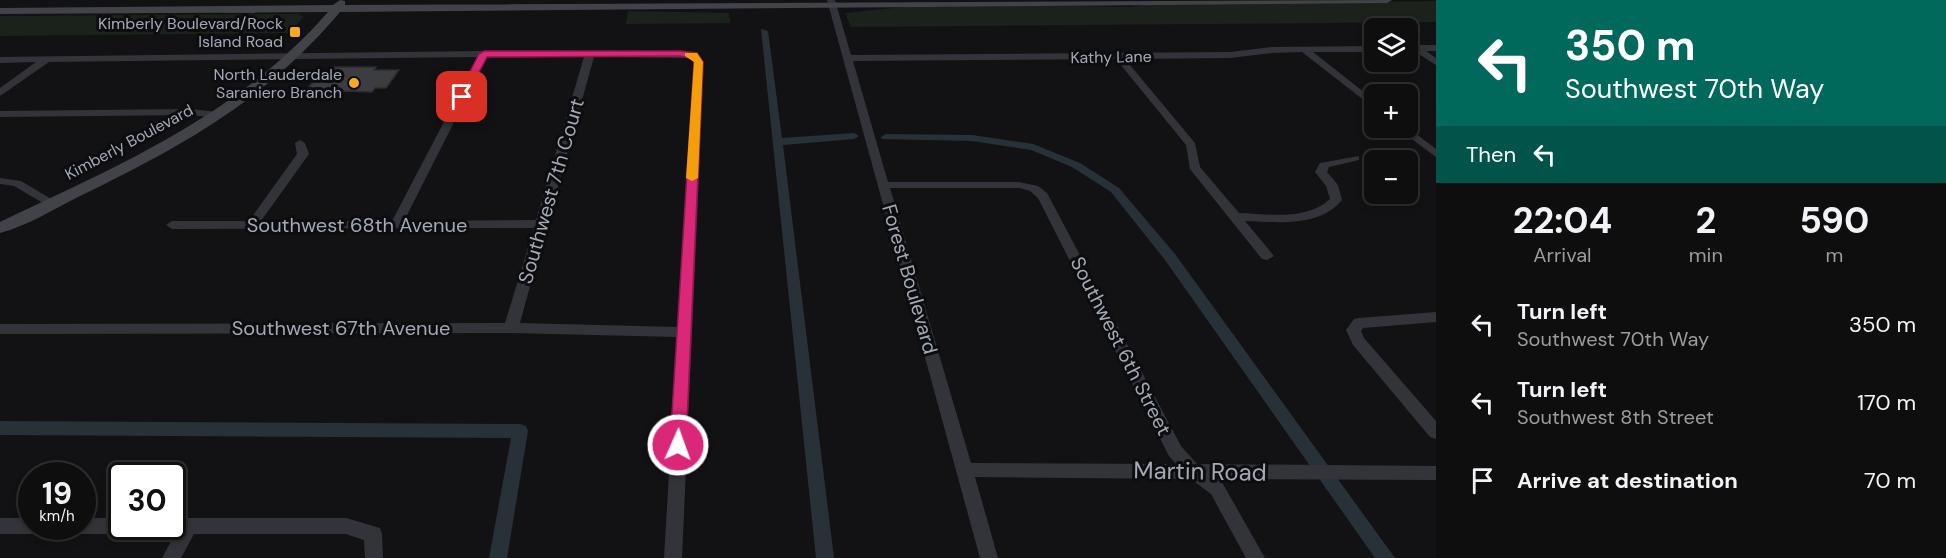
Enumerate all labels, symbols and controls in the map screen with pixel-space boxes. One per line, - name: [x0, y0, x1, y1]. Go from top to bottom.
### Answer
- place label: Kimberly Boulevard/Rock Island Road: [98, 13, 283, 52]
- map controls: [1364, 18, 1418, 204]
- button: layers: [1364, 18, 1418, 72]
- text: 350 m: [1565, 18, 1695, 73]
- icon: left: [1466, 24, 1544, 102]
- marker: Kimberly Boulevard/Rock Island Road: [288, 25, 302, 39]
- street label: Kathy Lane: [1070, 46, 1152, 68]
- place label: North Lauderdale Saraniero Branch: [213, 64, 342, 103]
- pin: [436, 71, 487, 122]
- text: Southwest 70th Way: [1565, 71, 1824, 106]
- marker: North Lauderdale Saraniero Branch: [347, 76, 361, 90]
- icon: arrive: [445, 80, 478, 113]
- button: +: [1364, 84, 1418, 138]
- street label: Southwest 7th Court: [512, 95, 590, 287]
- street label: Kimberly Boulevard: [61, 99, 197, 185]
- icon: left: [1528, 138, 1561, 171]
- text: Then: [1466, 140, 1516, 169]
- button: −: [1364, 150, 1418, 204]
- text: 22:04: [1513, 197, 1612, 244]
- text: 2: [1695, 197, 1716, 244]
- text: 590: [1800, 197, 1869, 244]
- street label: Forest Boulevard: [876, 201, 944, 357]
- street label: Southwest 68th Avenue: [247, 212, 467, 238]
- text: Arrival: [1533, 242, 1592, 268]
- text: min: [1689, 242, 1723, 268]
- text: m: [1826, 242, 1843, 268]
- street label: Southwest 6th Street: [1065, 252, 1177, 440]
- text: Turn left: [1517, 297, 1607, 326]
- icon: left: [1466, 308, 1499, 341]
- text: 350 m: [1849, 310, 1916, 339]
- street label: Southwest 67th Avenue: [232, 315, 450, 341]
- text: Southwest 70th Way: [1517, 326, 1709, 352]
- text: Turn left: [1517, 375, 1607, 404]
- icon: left: [1466, 386, 1499, 419]
- text: 170 m: [1857, 388, 1916, 417]
- text: Southwest 8th Street: [1517, 404, 1714, 430]
- position arrow: [646, 413, 710, 477]
- street label: Martin Road: [1133, 454, 1267, 488]
- speed limit sign: 30: [108, 462, 186, 540]
- icon: arrive: [1466, 464, 1499, 497]
- text: Arrive at destination: [1517, 466, 1738, 495]
- text: 70 m: [1864, 466, 1916, 495]
- text: 19: [42, 474, 72, 513]
- text: km/h: [39, 506, 75, 526]

